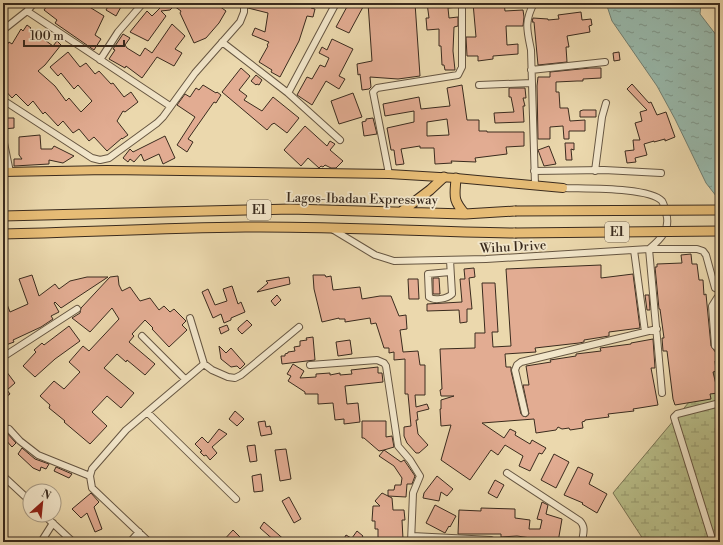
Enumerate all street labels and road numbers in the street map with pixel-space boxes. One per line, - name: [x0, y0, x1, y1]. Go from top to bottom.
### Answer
- street label: Lagos-Ibadan Expressway: [286, 190, 439, 208]
- road number: E1: [247, 200, 271, 220]
- road number: E1: [605, 222, 629, 242]
- street label: Wihu Drive: [478, 237, 547, 257]

